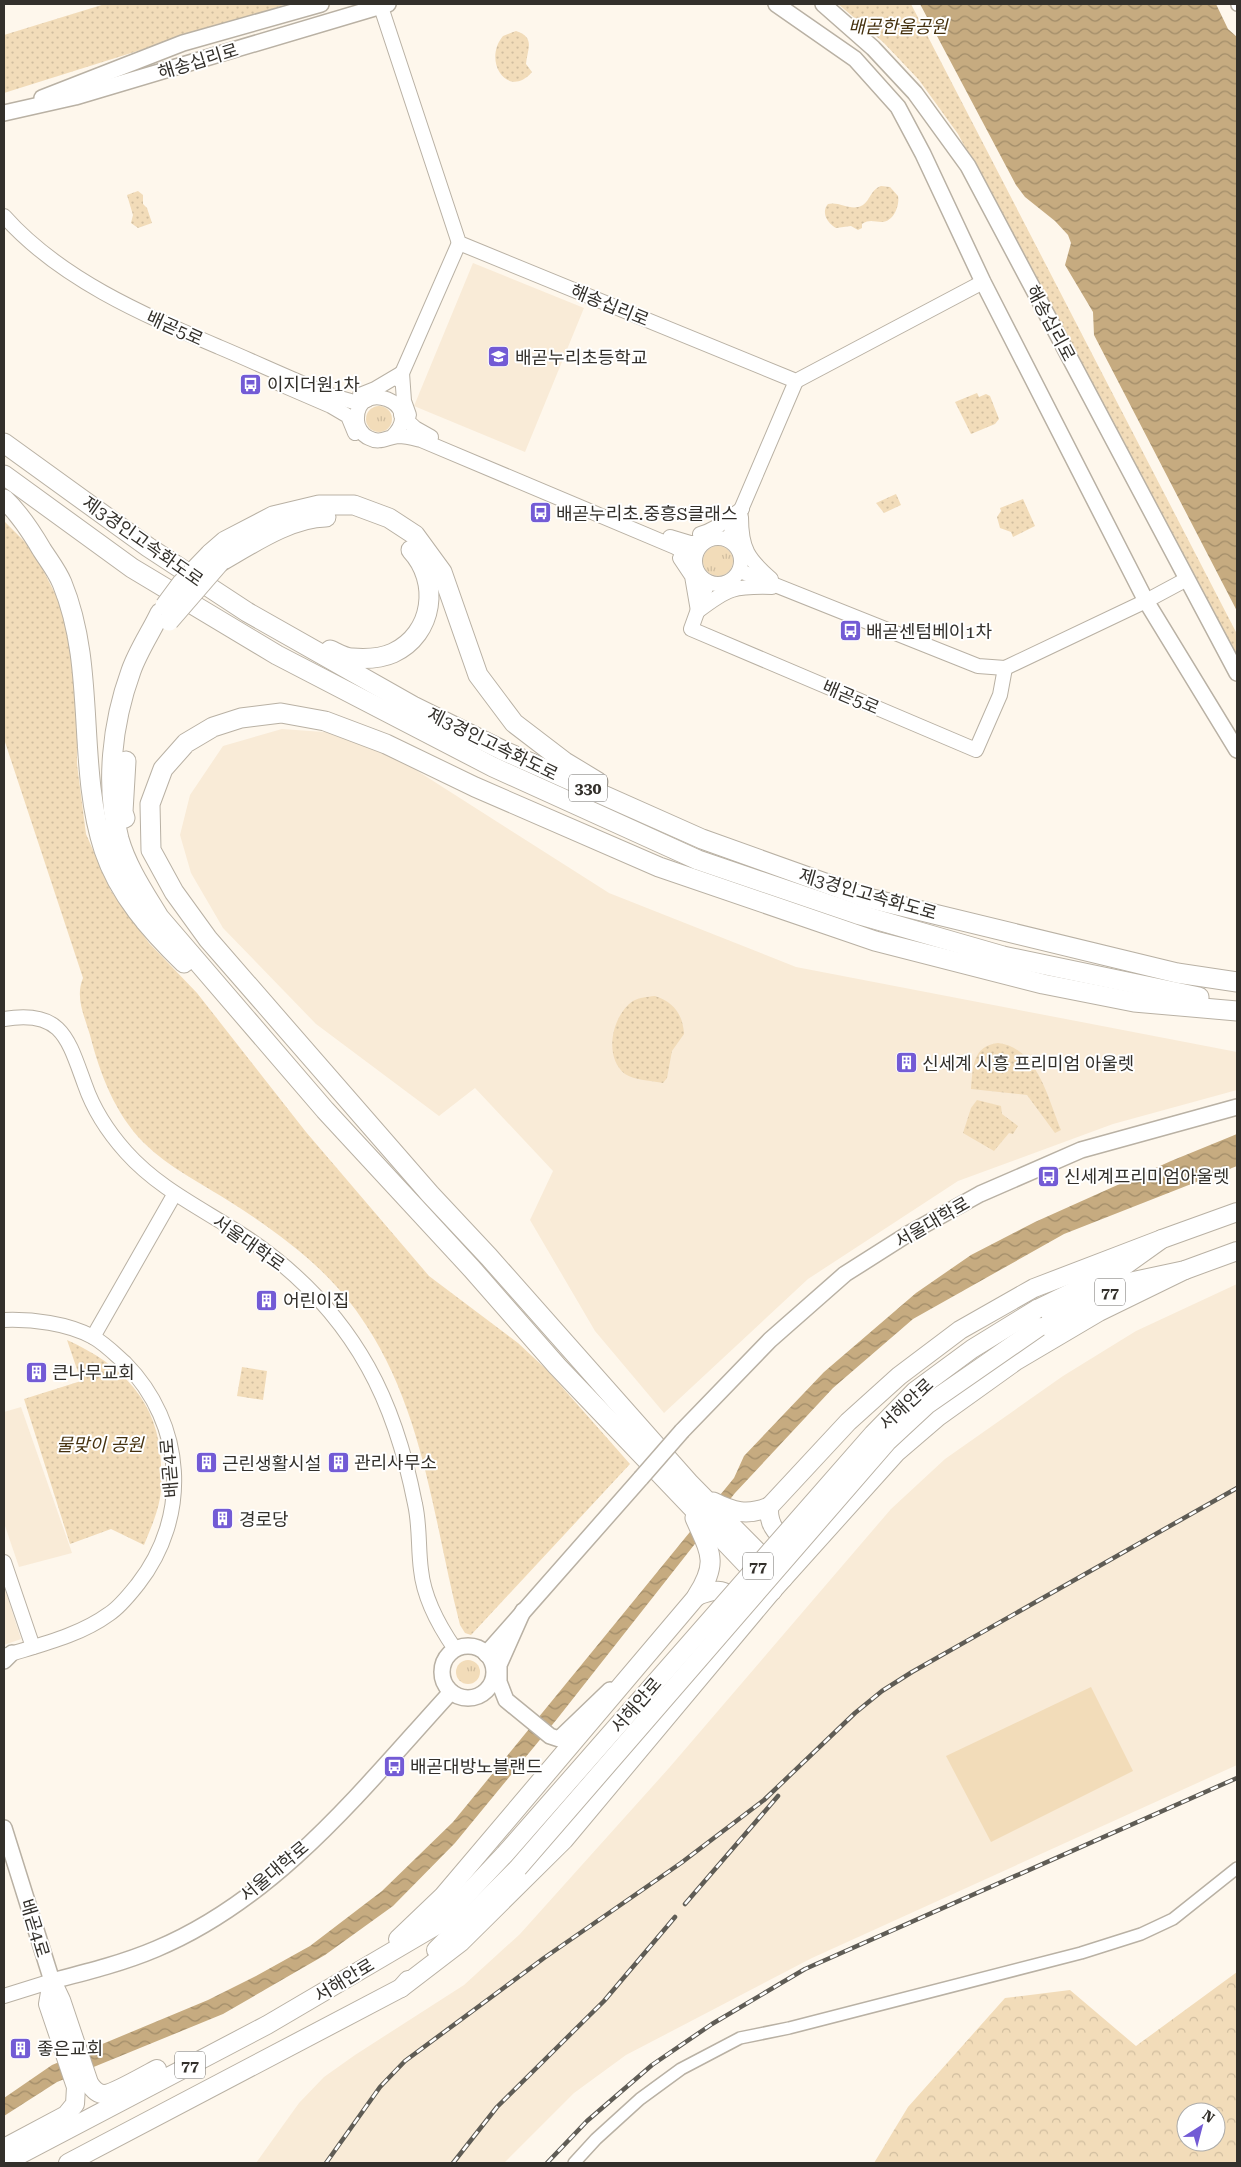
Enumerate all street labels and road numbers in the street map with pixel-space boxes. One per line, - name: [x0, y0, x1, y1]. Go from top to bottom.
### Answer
- street label: 해송십리로: [155, 39, 241, 83]
- street label: 해송십리로: [568, 280, 652, 330]
- street label: 해송십리로: [1022, 282, 1080, 364]
- street label: 배곧5로: [143, 306, 207, 350]
- street label: 제3경인고속화도로: [79, 492, 207, 590]
- street label: 배곧5로: [819, 676, 883, 718]
- street label: 제3경인고속화도로: [424, 703, 562, 785]
- road number: 330: [569, 774, 607, 801]
- street label: 제3경인고속화도로: [797, 864, 939, 924]
- street label: 서울대학로: [891, 1192, 973, 1252]
- street label: 서울대학로: [209, 1211, 289, 1275]
- road number: 77: [1095, 1278, 1125, 1305]
- street label: 서해안로: [875, 1374, 937, 1434]
- street label: 배곧4로: [156, 1437, 182, 1499]
- road number: 77: [743, 1552, 773, 1580]
- street label: 서해안로: [606, 1673, 666, 1737]
- street label: 서울대학로: [236, 1836, 312, 1906]
- street label: 배곧4로: [16, 1896, 54, 1960]
- street label: 서해안로: [310, 1954, 378, 2006]
- road number: 77: [175, 2052, 205, 2078]

